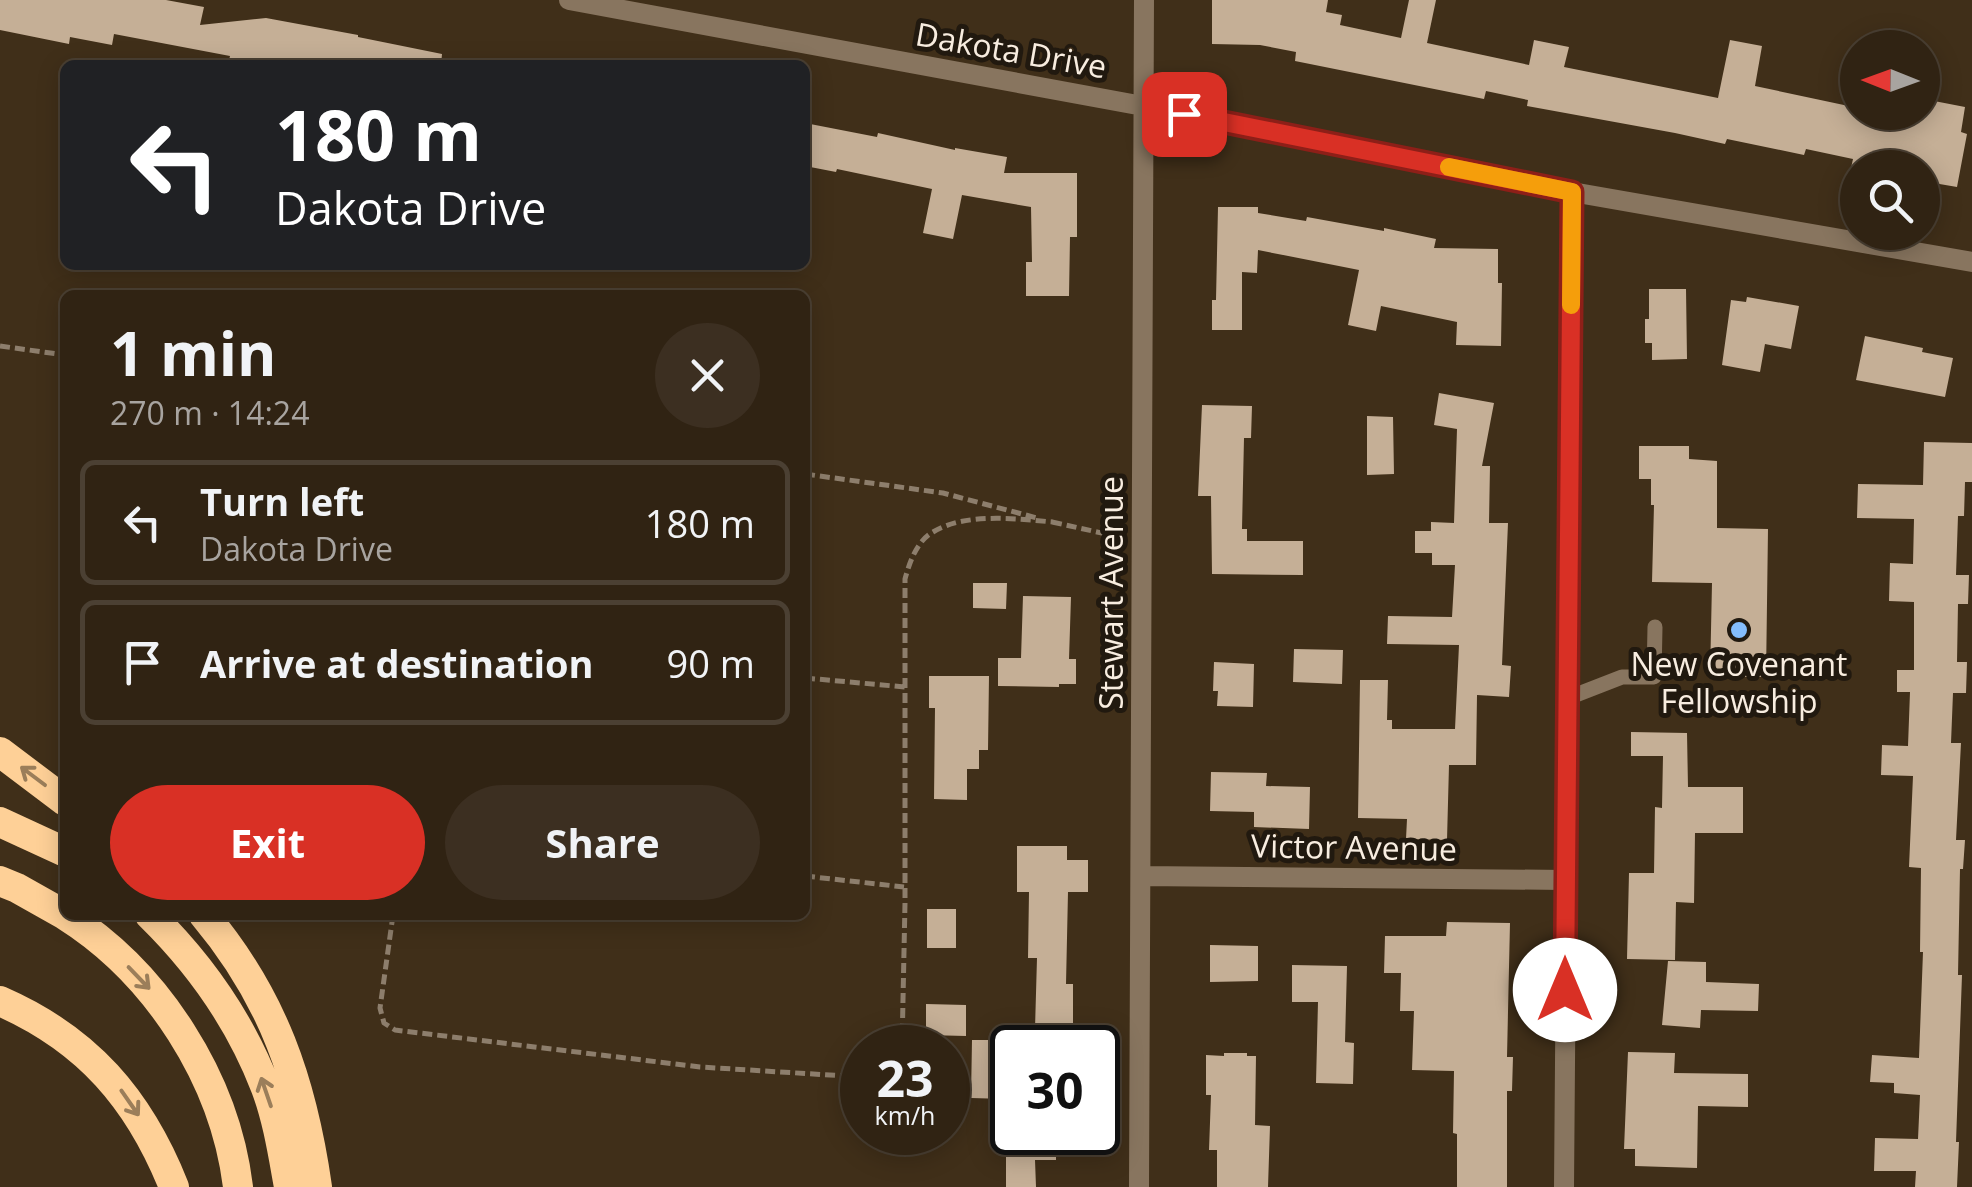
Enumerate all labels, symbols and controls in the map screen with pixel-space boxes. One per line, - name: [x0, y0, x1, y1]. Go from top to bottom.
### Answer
- street label: Dakota Drive: [913, 12, 1110, 87]
- north arrow: [1840, 30, 1940, 130]
- map controls: [1840, 30, 1940, 250]
- pin: [1142, 72, 1227, 157]
- text: 180 m: [275, 86, 482, 182]
- icon: arrive: [1157, 87, 1212, 142]
- icon: left: [110, 100, 240, 230]
- button: search: [1840, 150, 1940, 250]
- text: Dakota Drive: [275, 177, 546, 238]
- text: 1 min: [110, 312, 277, 394]
- button: close: [655, 323, 760, 428]
- text: 270 m · 14:24: [110, 391, 309, 434]
- text: Turn left: [200, 475, 364, 527]
- street label: Stewart Avenue: [1089, 476, 1132, 710]
- icon: left: [115, 495, 170, 550]
- text: 180 m: [645, 497, 755, 549]
- text: Dakota Drive: [200, 527, 393, 570]
- marker: New Covenant Fellowship: [1728, 619, 1750, 641]
- icon: arrive: [115, 635, 170, 690]
- text: Arrive at destination: [200, 637, 594, 689]
- text: 90 m: [666, 637, 755, 689]
- place label: New Covenant Fellowship: [1631, 642, 1847, 722]
- one-way arrow: [20, 766, 46, 788]
- button: Exit: [110, 785, 425, 900]
- button: Share: [445, 785, 760, 900]
- street label: Victor Avenue: [1251, 823, 1457, 870]
- position arrow: [1513, 938, 1617, 1042]
- one-way arrow: [127, 966, 151, 990]
- speed limit sign: 30: [990, 1025, 1120, 1155]
- text: 23: [876, 1044, 934, 1112]
- one-way arrow: [256, 1077, 274, 1109]
- one-way arrow: [119, 1088, 140, 1116]
- text: km/h: [875, 1098, 935, 1132]

